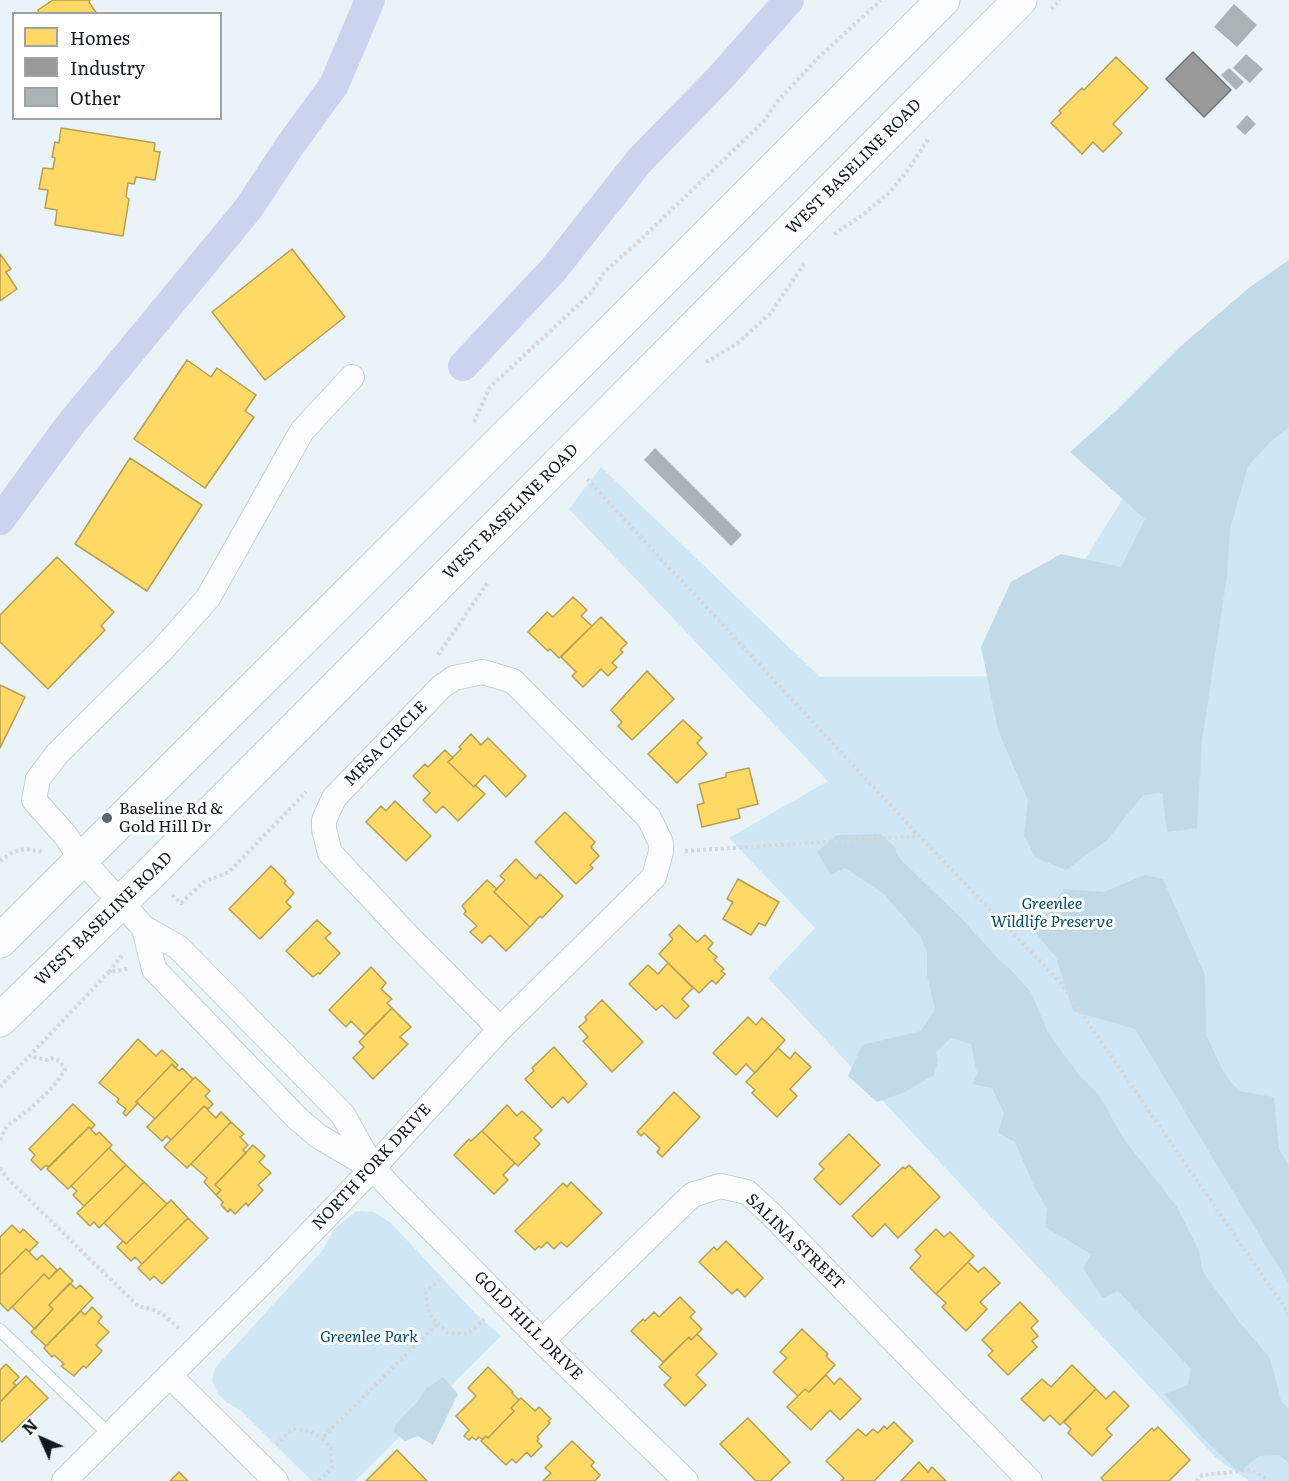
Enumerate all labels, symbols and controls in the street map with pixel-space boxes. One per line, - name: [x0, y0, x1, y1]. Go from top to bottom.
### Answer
- legend: [12, 12, 222, 120]
- text: Homes: [70, 24, 130, 51]
- text: Industry: [70, 54, 145, 81]
- text: Other: [70, 84, 120, 111]
- street label: WEST BASELINE ROAD: [782, 95, 926, 239]
- street label: WEST BASELINE ROAD: [439, 440, 583, 584]
- street label: MESA CIRCLE: [341, 697, 431, 791]
- place label: Baseline Rd & Gold Hill Dr: [119, 799, 223, 837]
- marker: Baseline Rd & Gold Hill Dr: [100, 811, 114, 825]
- street label: WEST BASELINE ROAD: [31, 848, 177, 990]
- park label: Greenlee Wildlife Preserve: [991, 894, 1113, 932]
- street label: NORTH FORK DRIVE: [309, 1100, 435, 1234]
- street label: SALINA STREET: [742, 1190, 848, 1294]
- street label: GOLD HILL DRIVE: [470, 1268, 586, 1384]
- park label: Greenlee Park: [320, 1327, 418, 1347]
- north arrow: [12, 1409, 72, 1469]
- text: N: [16, 1413, 43, 1440]

